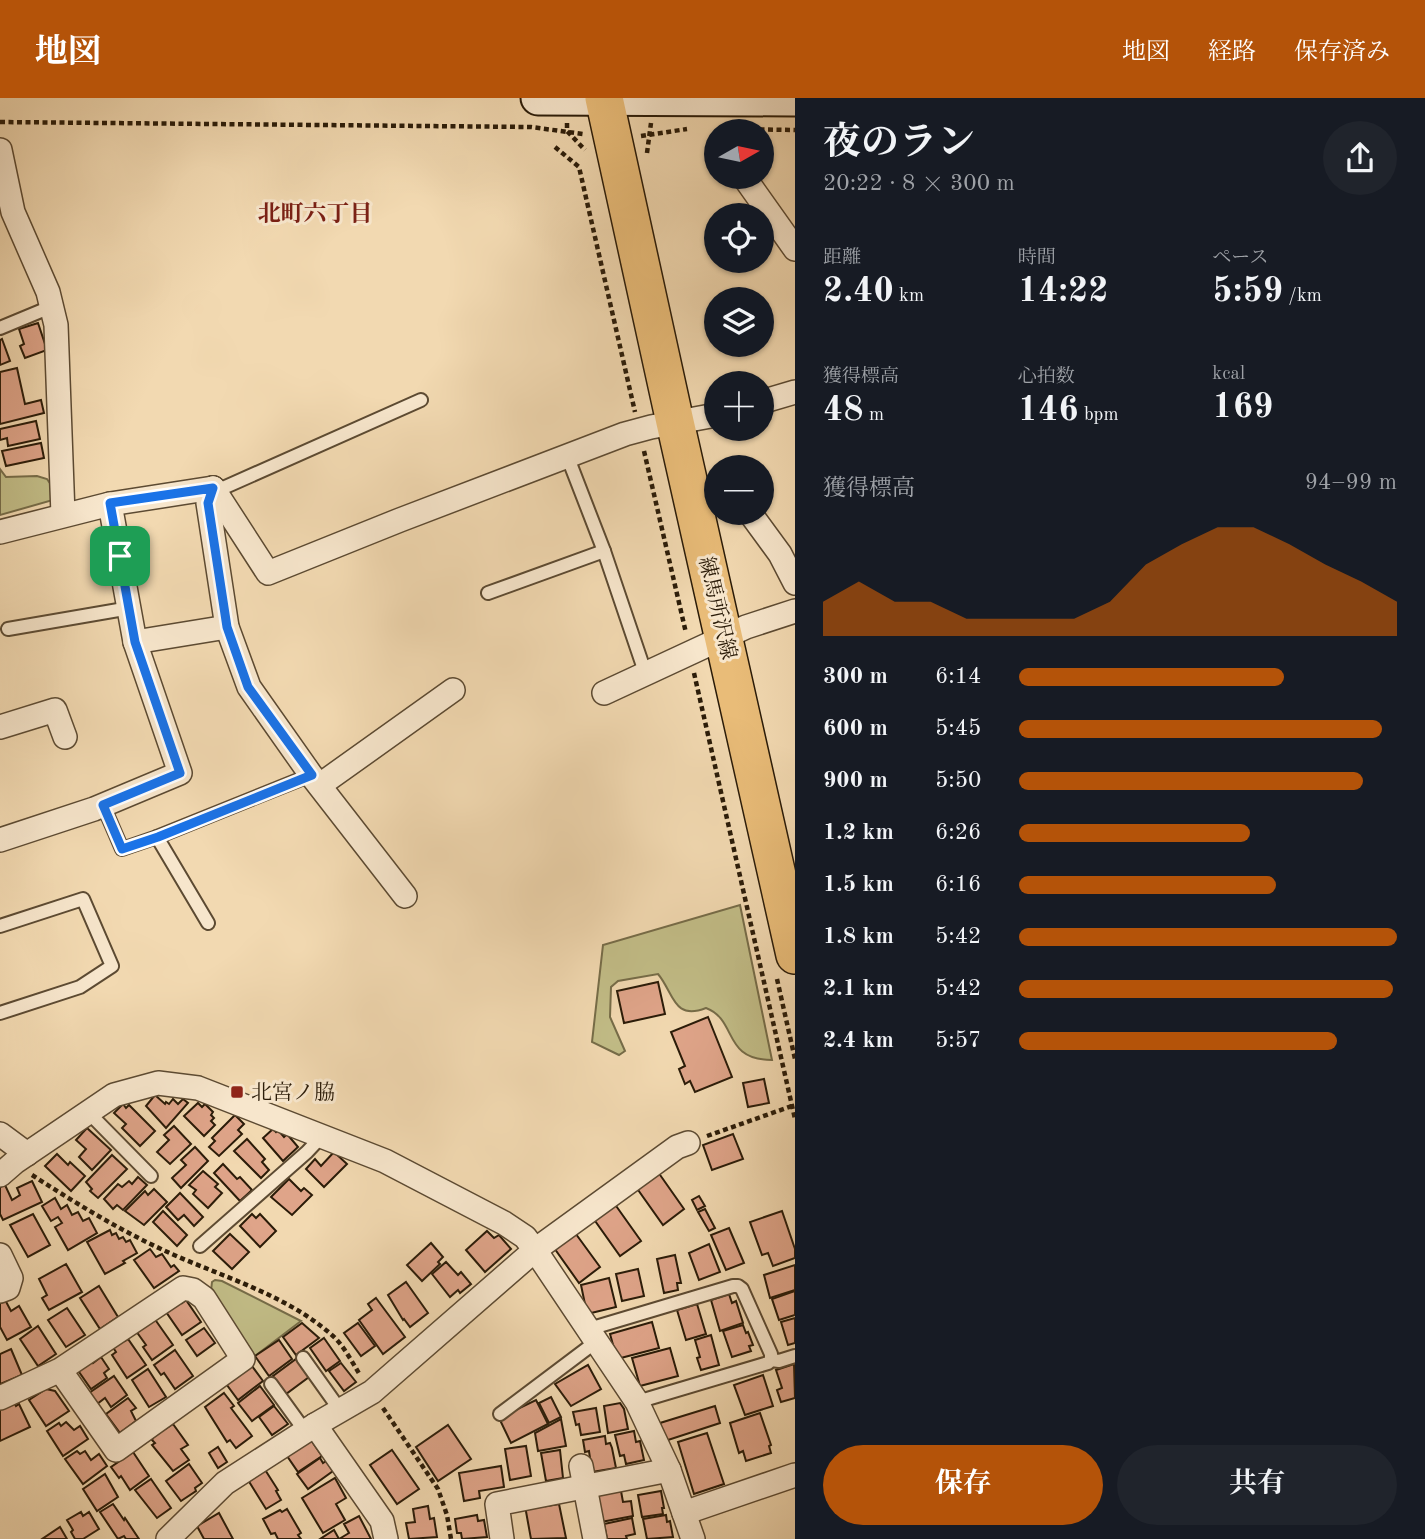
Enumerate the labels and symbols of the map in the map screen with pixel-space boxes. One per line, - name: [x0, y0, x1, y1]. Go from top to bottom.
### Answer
- north arrow: [704, 119, 774, 189]
- district label: 北町六丁目: [258, 201, 373, 226]
- pin: [90, 526, 150, 586]
- street label: 練馬所沢線: [694, 554, 741, 662]
- place label: 北宮ノ脇: [251, 1081, 335, 1104]
- marker: 北宮ノ脇: [229, 1084, 245, 1100]

